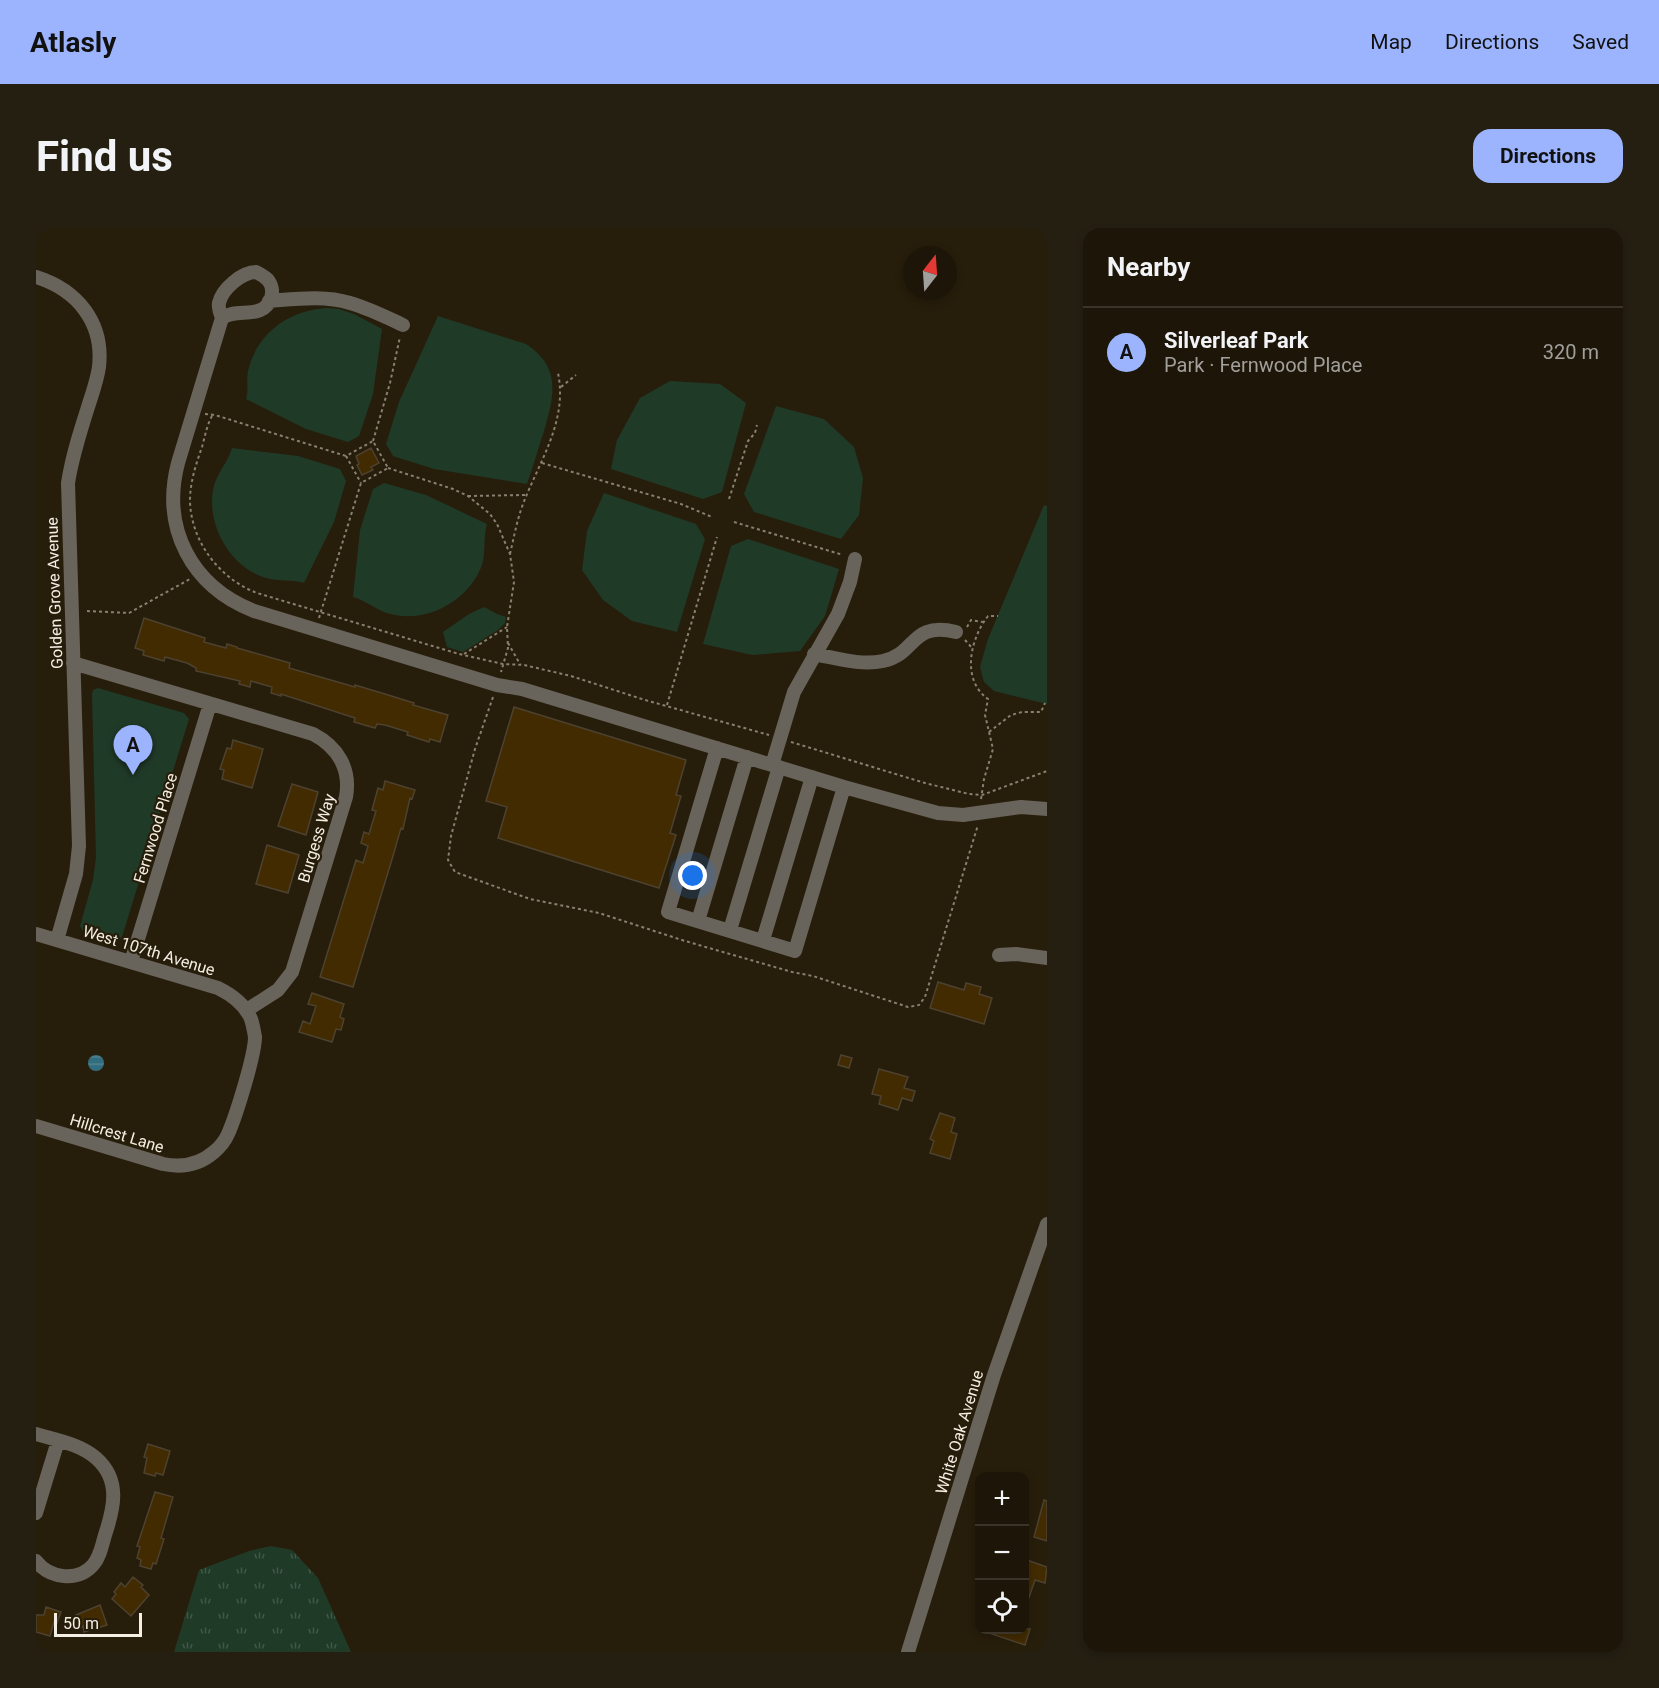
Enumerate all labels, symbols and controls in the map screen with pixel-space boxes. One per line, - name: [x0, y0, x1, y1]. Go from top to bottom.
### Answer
- text: Atlasly: [30, 26, 116, 59]
- text: Map: [1370, 30, 1412, 54]
- text: Directions: [1445, 30, 1539, 54]
- text: Saved: [1572, 30, 1629, 54]
- button: Directions: [1473, 129, 1623, 183]
- text: Find us: [36, 132, 173, 181]
- north arrow: [903, 246, 957, 300]
- text: Nearby: [1107, 252, 1190, 282]
- text: Silverleaf Park: [1164, 328, 1309, 353]
- text: A: [1120, 340, 1133, 364]
- text: 320 m: [1543, 340, 1599, 364]
- text: Park · Fernwood Place: [1164, 353, 1362, 377]
- street label: Golden Grove Avenue: [42, 517, 67, 669]
- pin: A: [114, 726, 152, 775]
- street label: Fernwood Place: [130, 771, 181, 886]
- street label: Burgess Way: [294, 791, 339, 885]
- your location: [678, 861, 707, 890]
- street label: West 107th Avenue: [80, 921, 217, 980]
- street label: Hillcrest Lane: [68, 1110, 166, 1157]
- street label: White Oak Avenue: [932, 1368, 987, 1496]
- map controls: [975, 1472, 1029, 1634]
- button: +: [975, 1472, 1029, 1526]
- button: −: [975, 1526, 1029, 1580]
- button: locate: [975, 1580, 1029, 1634]
- scale bar: [54, 1610, 142, 1638]
- text: 50 m: [63, 1614, 99, 1633]

